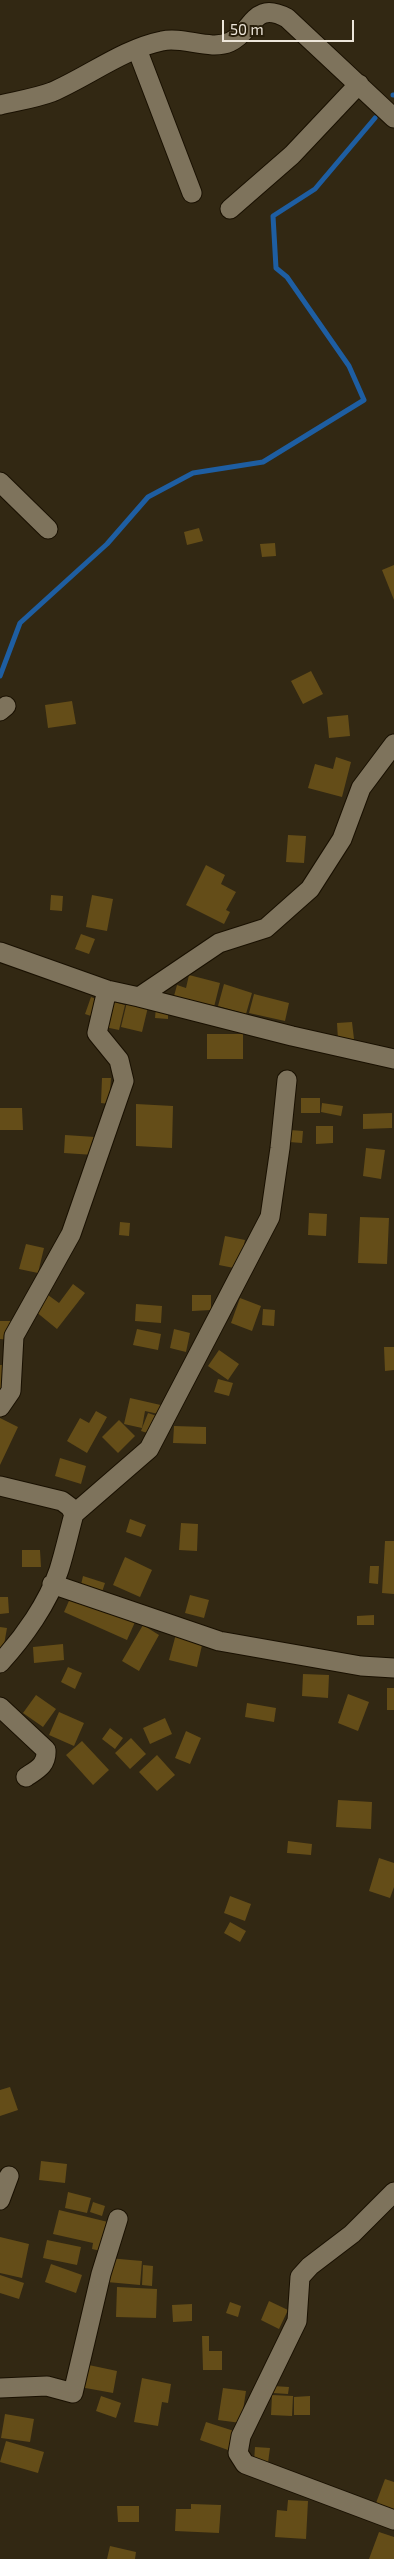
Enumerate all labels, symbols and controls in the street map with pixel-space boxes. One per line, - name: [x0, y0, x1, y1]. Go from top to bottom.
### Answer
- scale bar: [224, 10, 356, 42]
- text: 50 m: [230, 20, 264, 38]

